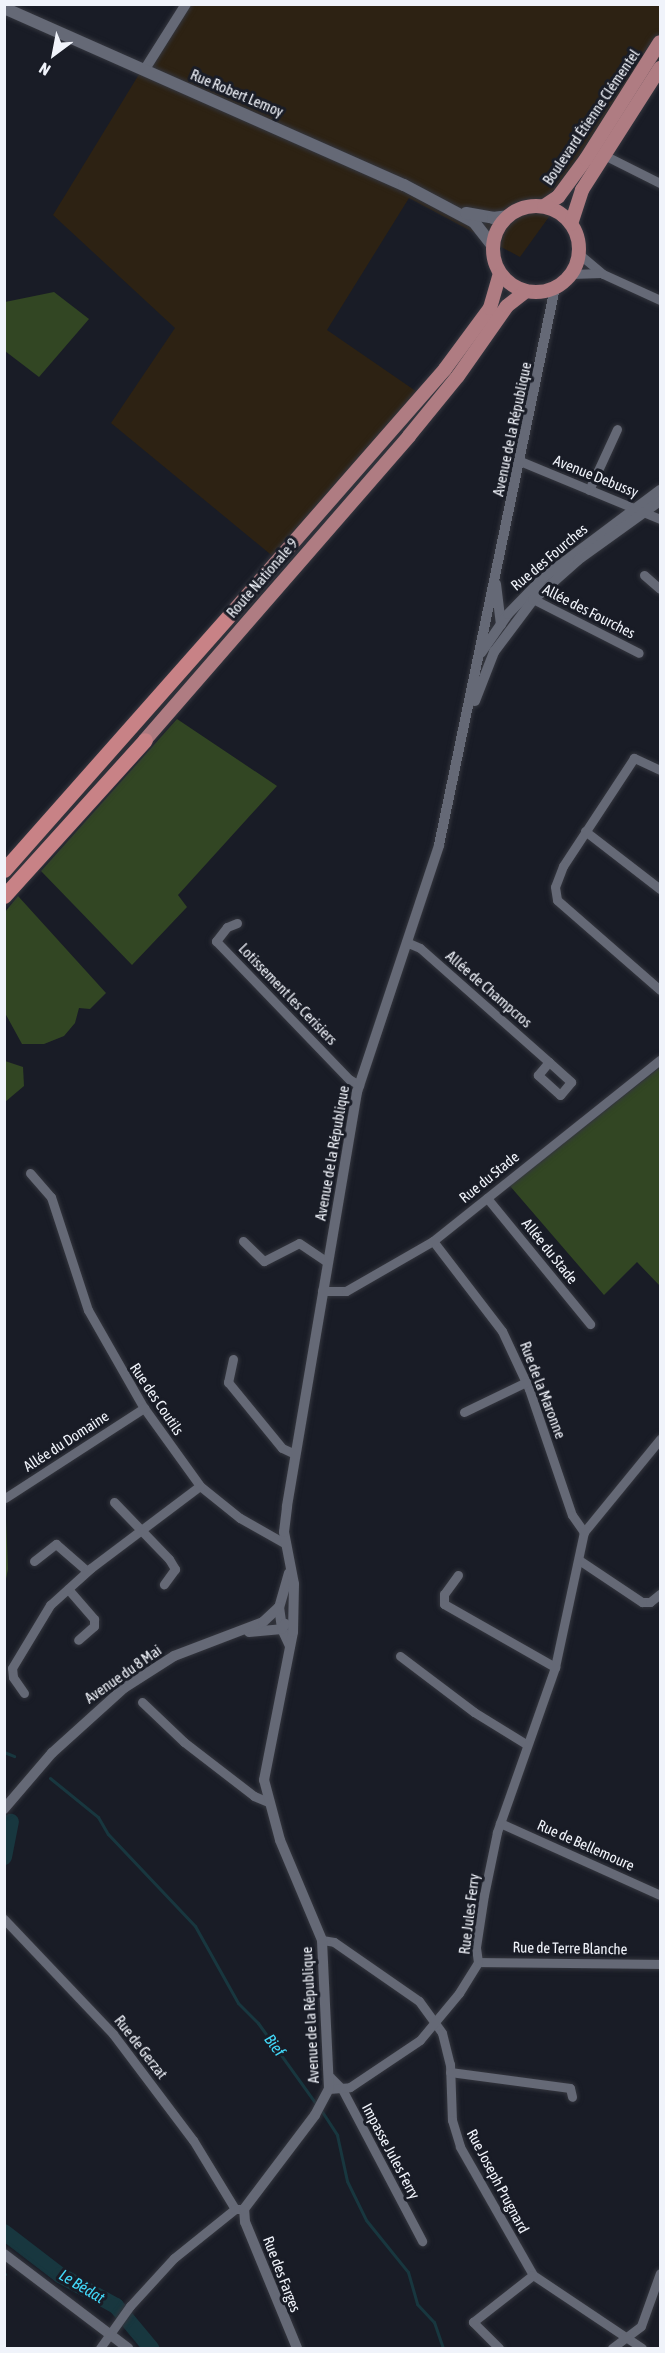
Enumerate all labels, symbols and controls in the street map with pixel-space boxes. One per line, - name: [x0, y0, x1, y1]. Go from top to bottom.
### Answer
- north arrow: [24, 24, 84, 84]
- street label: Boulevard Étienne Clémentel: [539, 46, 643, 188]
- text: N: [36, 59, 53, 79]
- street label: Rue Robert Lemoy: [188, 65, 286, 121]
- street label: Avenue de la République: [489, 360, 535, 498]
- street label: Avenue Debussy: [551, 451, 641, 501]
- street label: Rue des Fourches: [507, 520, 591, 594]
- street label: Route Nationale 9: [223, 535, 301, 621]
- street label: Allée des Fourches: [540, 580, 638, 642]
- street label: Lotissement les Cerisiers: [235, 940, 341, 1048]
- street label: Allée de Champcros: [442, 947, 536, 1031]
- street label: Avenue de la République: [311, 1084, 353, 1222]
- street label: Rue du Stade: [456, 1147, 522, 1207]
- street label: Allée du Stade: [518, 1215, 582, 1287]
- street label: Rue de la Maronne: [516, 1339, 570, 1441]
- street label: Rue des Coutils: [126, 1360, 188, 1438]
- street label: Allée du Domaine: [20, 1407, 112, 1475]
- street label: Avenue du 8 Mai: [81, 1641, 165, 1707]
- street label: Rue de Bellemoure: [535, 1816, 637, 1874]
- street label: Rue Jules Ferry: [455, 1873, 483, 1955]
- street label: Rue de Terre Blanche: [512, 1938, 628, 1958]
- street label: Avenue de la République: [297, 1946, 323, 2084]
- street label: Rue de Gerzat: [111, 2012, 171, 2082]
- water label: Bief: [260, 2030, 290, 2060]
- street label: Impasse Jules Ferry: [358, 2100, 424, 2202]
- street label: Rue Joseph Prugnard: [463, 2126, 533, 2236]
- street label: Rue des Farges: [259, 2234, 305, 2314]
- water label: Le Bédat: [56, 2265, 108, 2307]

